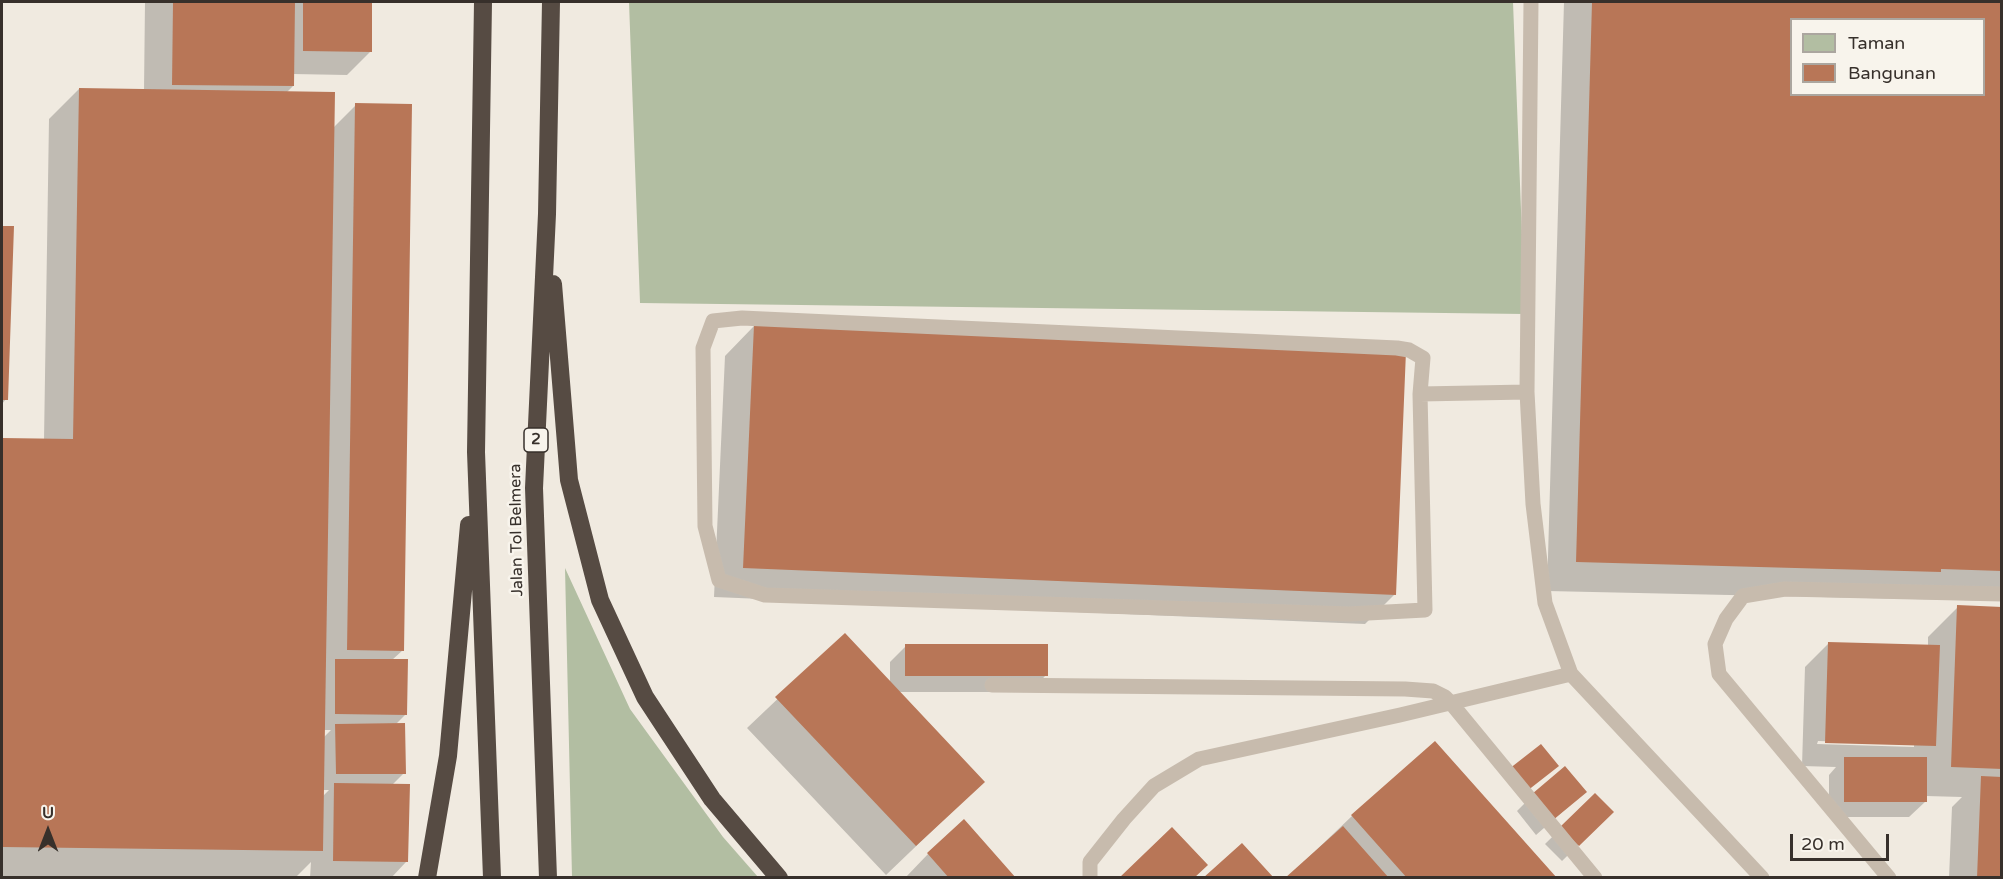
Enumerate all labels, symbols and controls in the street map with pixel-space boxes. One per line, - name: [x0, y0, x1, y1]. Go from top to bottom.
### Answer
- legend: [1790, 18, 1985, 96]
- text: Taman: [1848, 32, 1905, 54]
- text: Bangunan: [1848, 62, 1936, 84]
- road number: 2: [524, 428, 548, 452]
- street label: Jalan Tol Belmera: [506, 463, 528, 597]
- north arrow: [18, 801, 78, 861]
- text: U: [42, 803, 54, 823]
- scale bar: [1793, 822, 1892, 860]
- text: 20 m: [1801, 833, 1845, 855]

